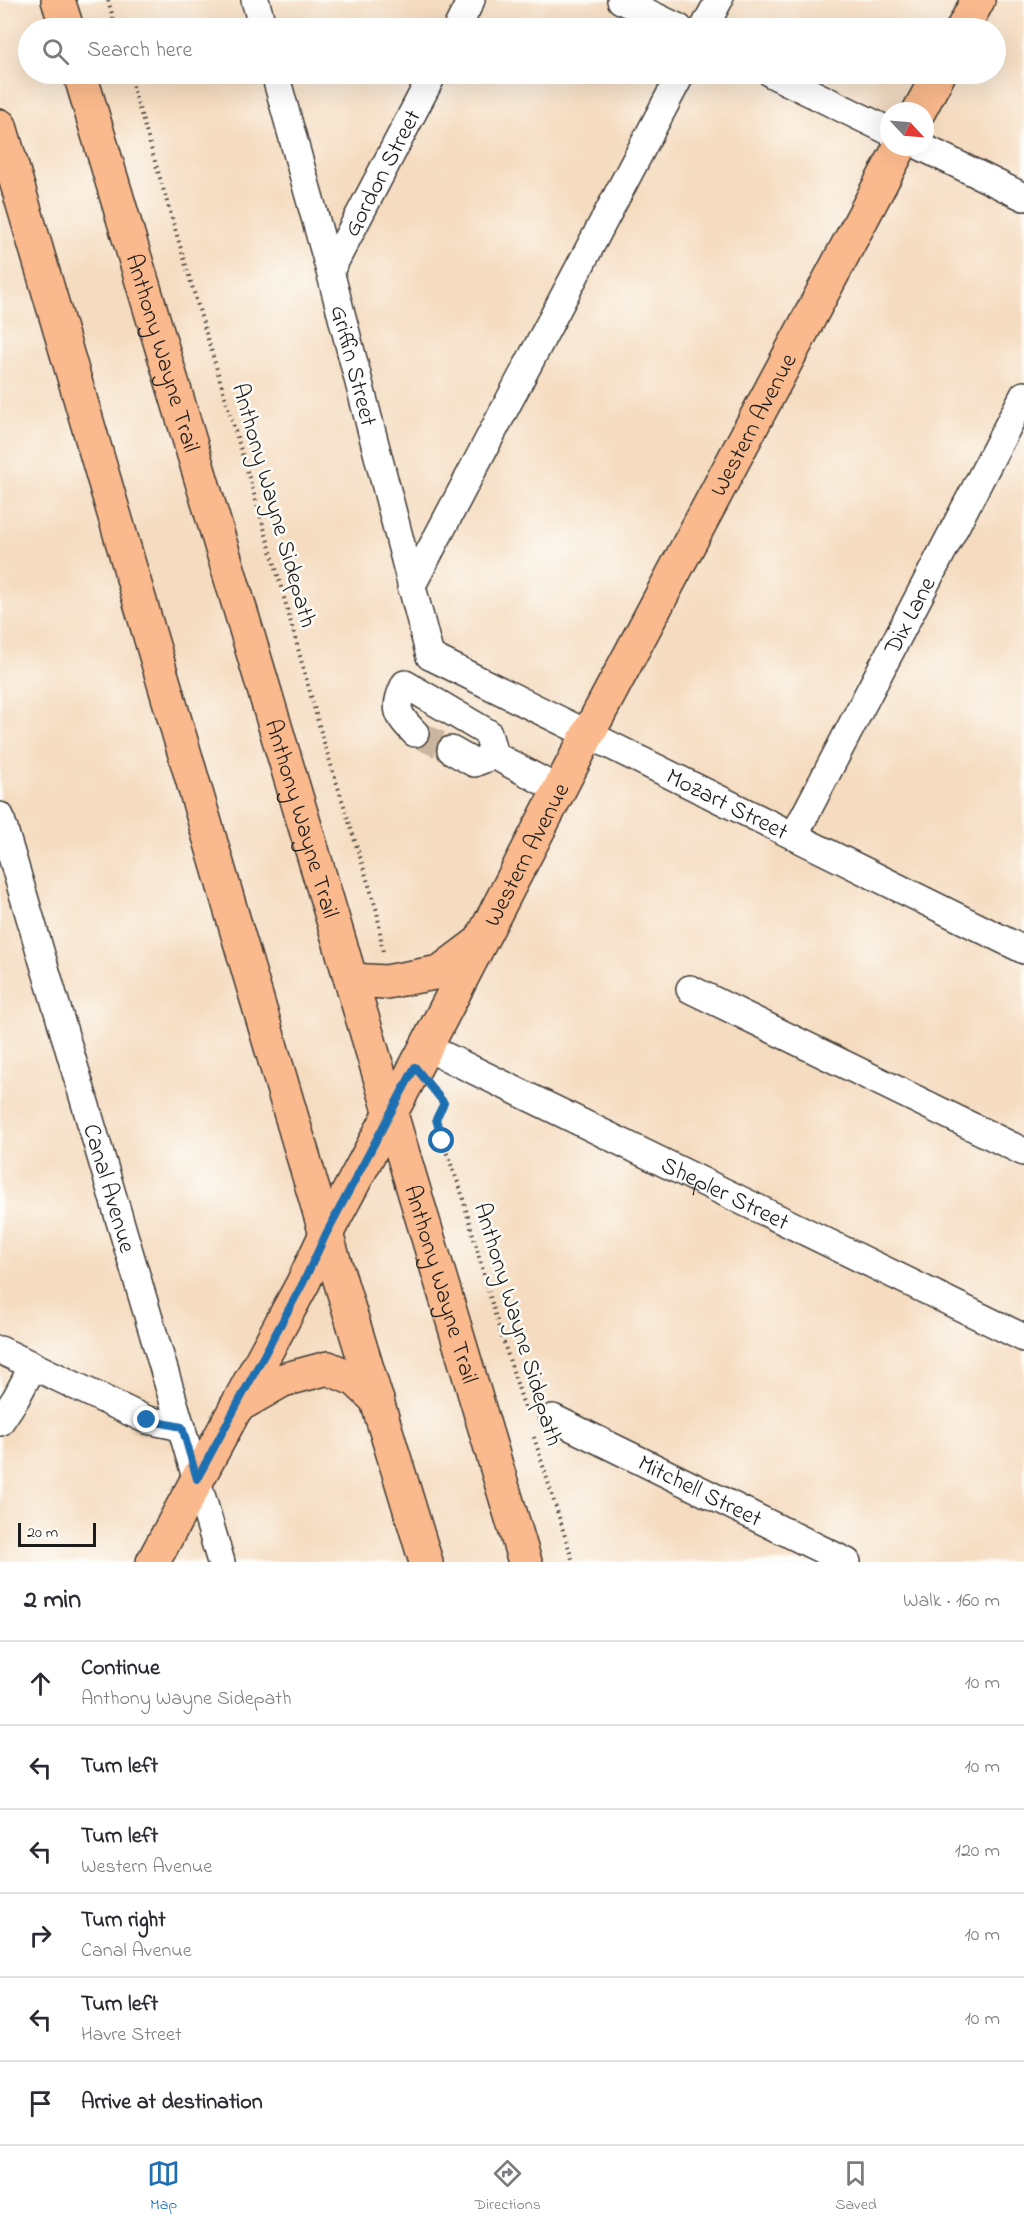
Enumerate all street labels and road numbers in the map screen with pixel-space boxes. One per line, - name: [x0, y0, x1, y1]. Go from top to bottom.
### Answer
- street label: Gordon Street: [336, 104, 431, 244]
- street label: Anthony Wayne Trail: [115, 250, 207, 457]
- street label: Griffin Street: [320, 302, 385, 430]
- street label: Western Avenue: [702, 348, 807, 503]
- street label: Anthony Wayne Sidepath: [220, 379, 324, 632]
- street label: Dix Lane: [876, 571, 946, 662]
- street label: Anthony Wayne Trail: [254, 715, 346, 923]
- street label: Mozart Street: [659, 761, 793, 851]
- street label: Western Avenue: [476, 777, 580, 933]
- street label: Canal Avenue: [72, 1120, 144, 1258]
- street label: Shepler Street: [654, 1149, 794, 1241]
- street label: Anthony Wayne Trail: [393, 1181, 486, 1388]
- street label: Anthony Wayne Sidepath: [462, 1199, 570, 1451]
- street label: Mitchell Street: [631, 1447, 767, 1538]

